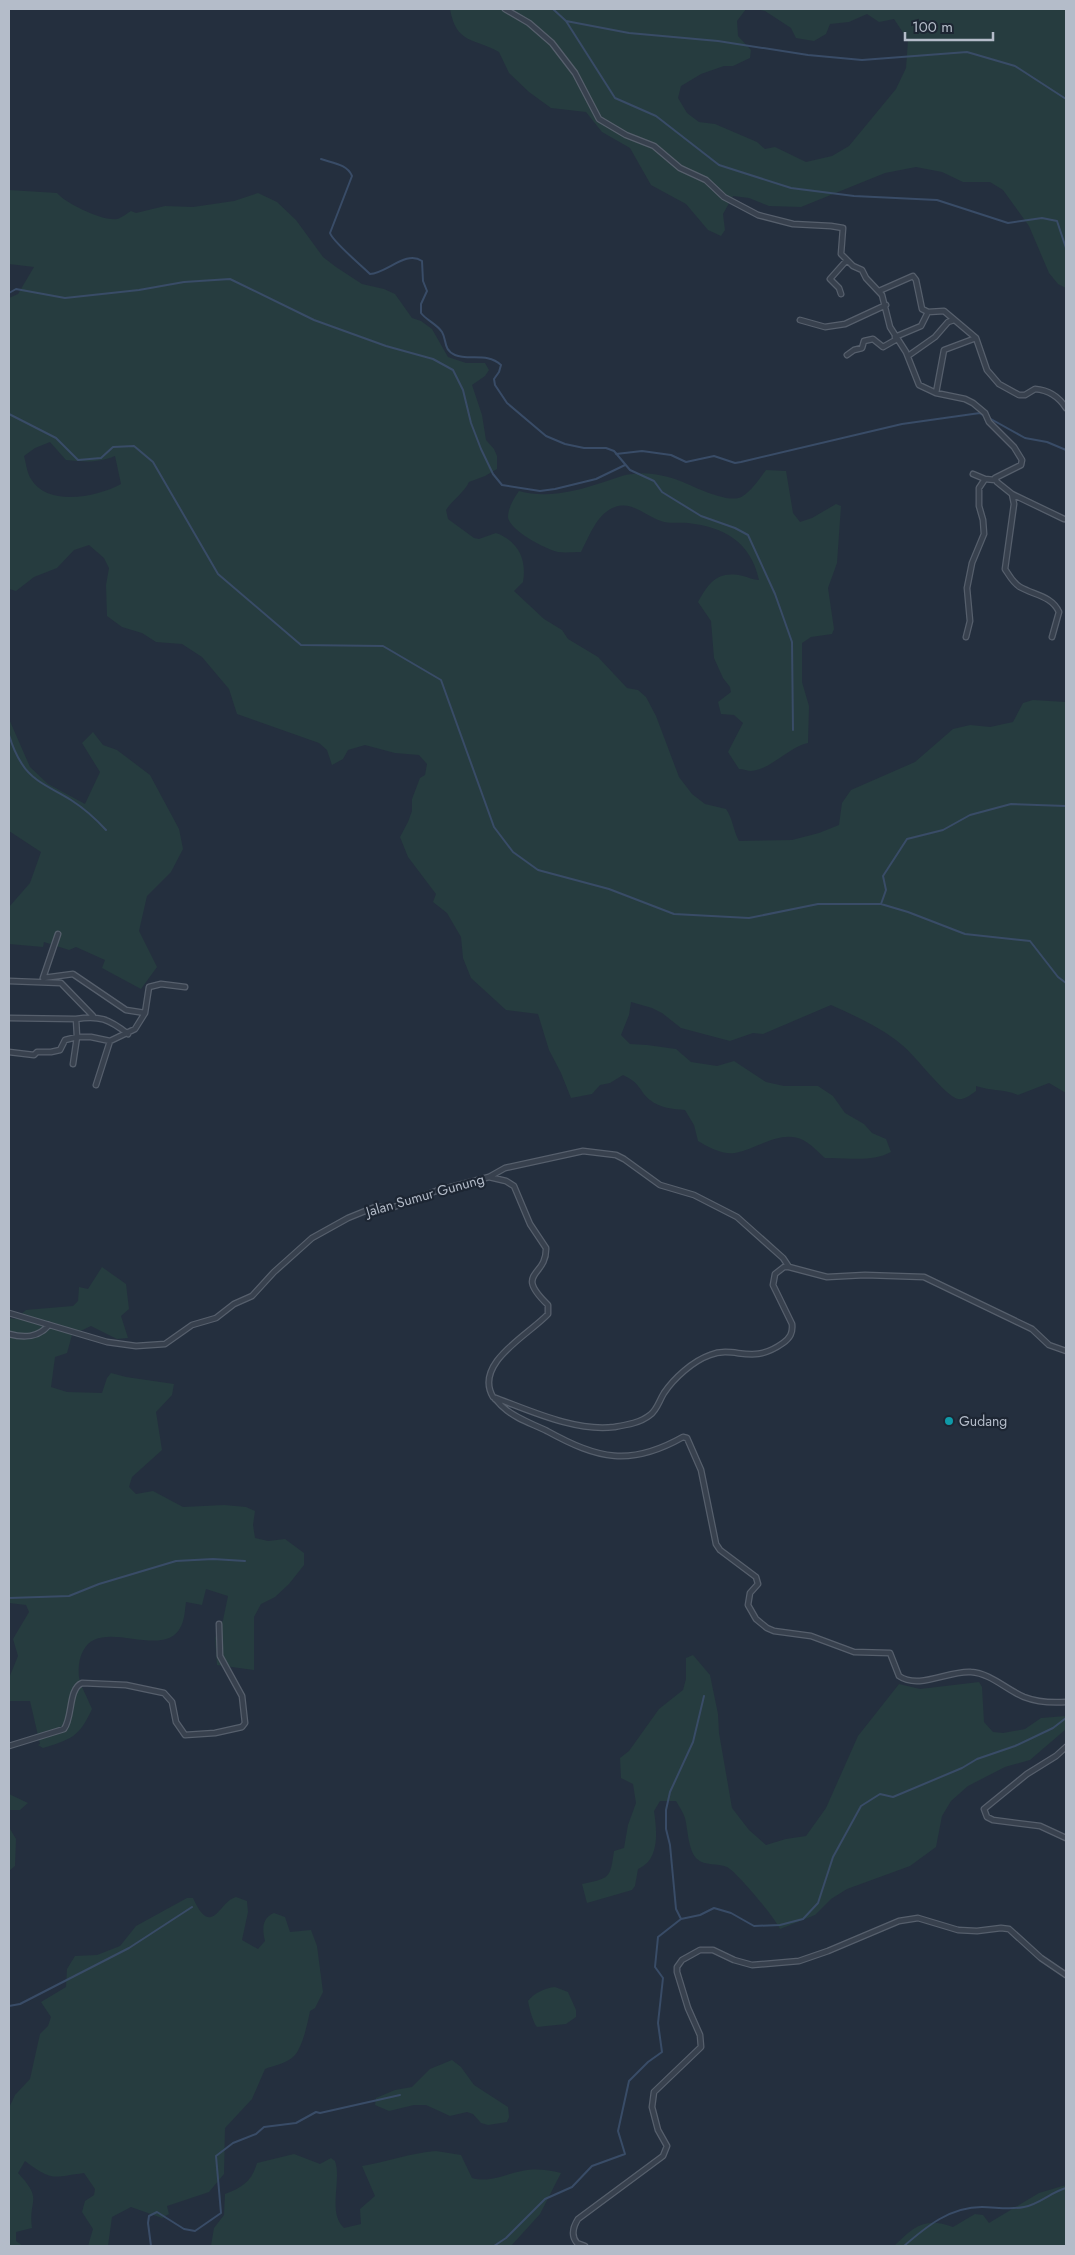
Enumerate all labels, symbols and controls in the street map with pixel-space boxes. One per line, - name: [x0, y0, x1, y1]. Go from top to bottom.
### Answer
- scale bar: [905, 10, 992, 42]
- text: 100 m: [912, 16, 953, 38]
- street label: Jalan Sumur Gunung: [362, 1169, 486, 1222]
- place label: Gudang: [959, 1411, 1007, 1431]
- marker: Gudang: [943, 1415, 955, 1427]

